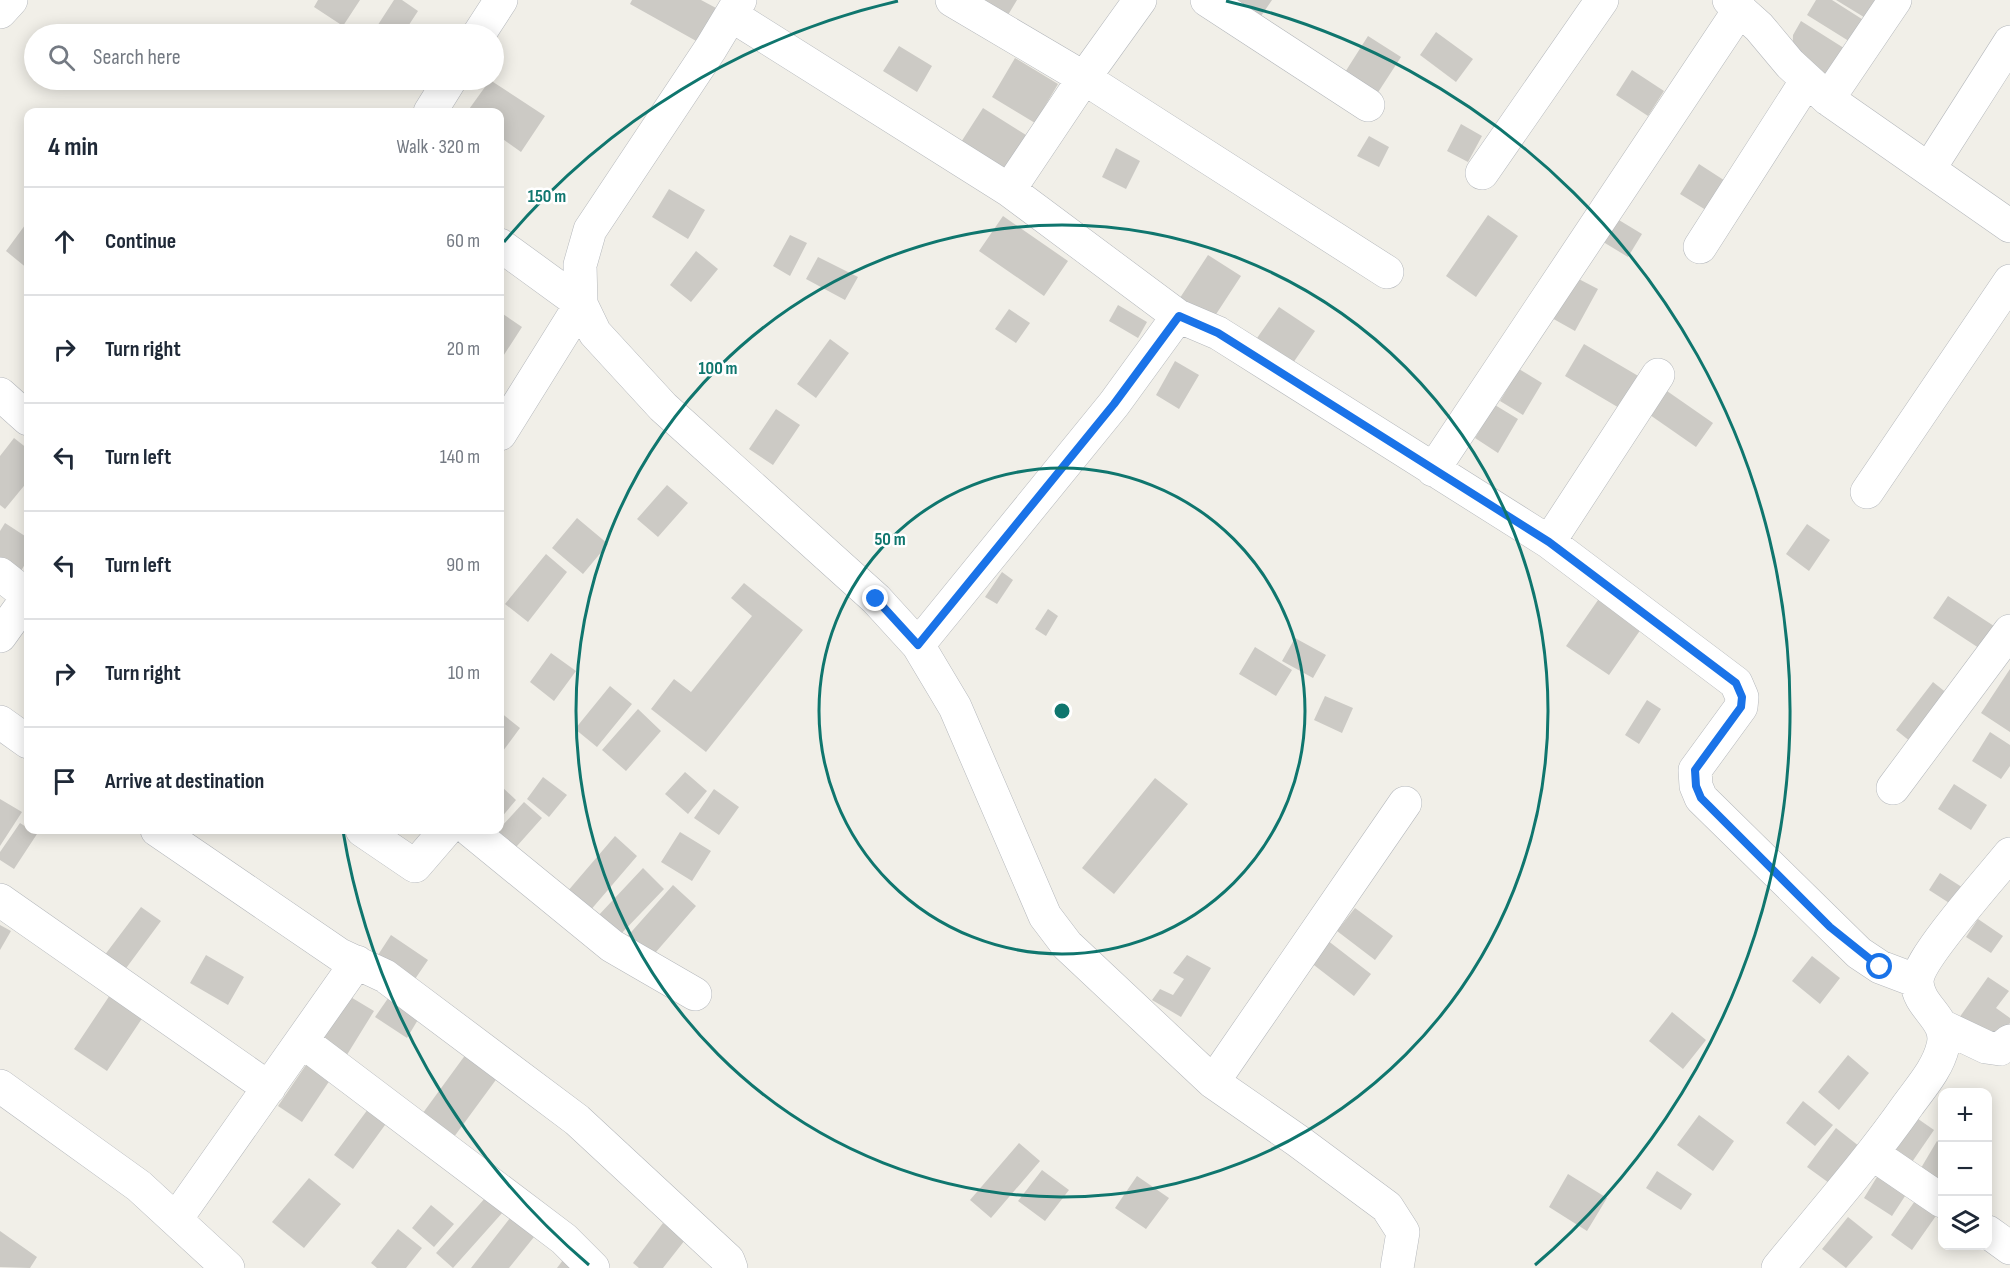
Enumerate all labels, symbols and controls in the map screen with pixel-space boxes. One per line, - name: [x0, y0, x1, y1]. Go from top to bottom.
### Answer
- search box: [24, 24, 504, 90]
- icon: search: [45, 41, 78, 74]
- text: Search here: [93, 44, 180, 71]
- text: 4 min: [48, 132, 98, 163]
- text: Walk · 320 m: [397, 135, 480, 159]
- text: 150 m: [528, 186, 566, 207]
- icon: ahead: [48, 225, 81, 258]
- text: Continue: [105, 228, 176, 255]
- text: 60 m: [446, 229, 480, 253]
- icon: right: [48, 333, 81, 366]
- text: Turn right: [105, 336, 181, 363]
- text: 20 m: [447, 337, 480, 361]
- text: 100 m: [699, 358, 738, 379]
- icon: left: [48, 441, 81, 474]
- text: Turn left: [105, 444, 171, 471]
- text: 140 m: [440, 445, 480, 469]
- text: 50 m: [874, 529, 906, 550]
- icon: left: [48, 549, 81, 582]
- text: Turn left: [105, 552, 171, 579]
- text: 90 m: [446, 553, 480, 577]
- route end: [862, 585, 888, 611]
- icon: right: [48, 657, 81, 690]
- text: Turn right: [105, 660, 181, 687]
- text: 10 m: [448, 661, 480, 685]
- centre of rings: [1052, 701, 1072, 721]
- icon: arrive: [48, 765, 81, 798]
- text: Arrive at destination: [105, 768, 264, 795]
- route start: [1866, 953, 1892, 979]
- map controls: [1938, 1088, 1992, 1250]
- button: +: [1938, 1088, 1992, 1142]
- button: −: [1938, 1142, 1992, 1196]
- button: layers: [1938, 1196, 1992, 1250]

